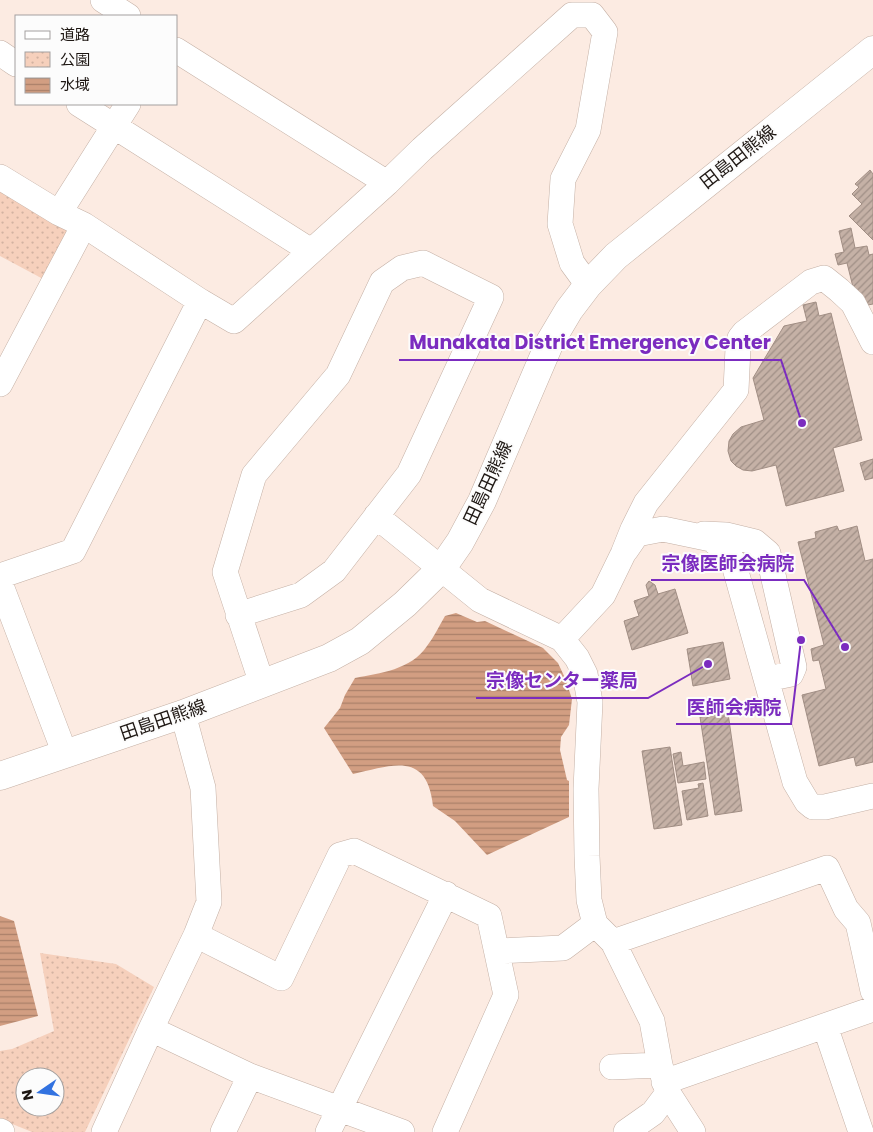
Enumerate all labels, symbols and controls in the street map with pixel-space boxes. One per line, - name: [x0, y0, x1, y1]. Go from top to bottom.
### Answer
- legend: [15, 15, 178, 105]
- text: 道路: [60, 24, 90, 45]
- text: 公園: [60, 49, 90, 70]
- text: 水域: [60, 74, 90, 95]
- street label: 田島田熊線: [695, 119, 781, 194]
- callout: Munakata District Emergency Center: [399, 326, 781, 360]
- text: Munakata District Emergency Center: [409, 329, 771, 356]
- street label: 田島田熊線: [457, 437, 518, 529]
- callout: 宗像医師会病院: [651, 546, 804, 580]
- text: 宗像医師会病院: [661, 550, 795, 577]
- callout: 宗像センター薬局: [476, 664, 648, 698]
- text: 宗像センター薬局: [486, 667, 638, 694]
- callout: 医師会病院: [676, 690, 791, 724]
- street label: 田島田熊線: [116, 693, 209, 746]
- text: 医師会病院: [686, 694, 782, 721]
- north arrow: [15, 1067, 65, 1117]
- text: N: [16, 1088, 38, 1102]

